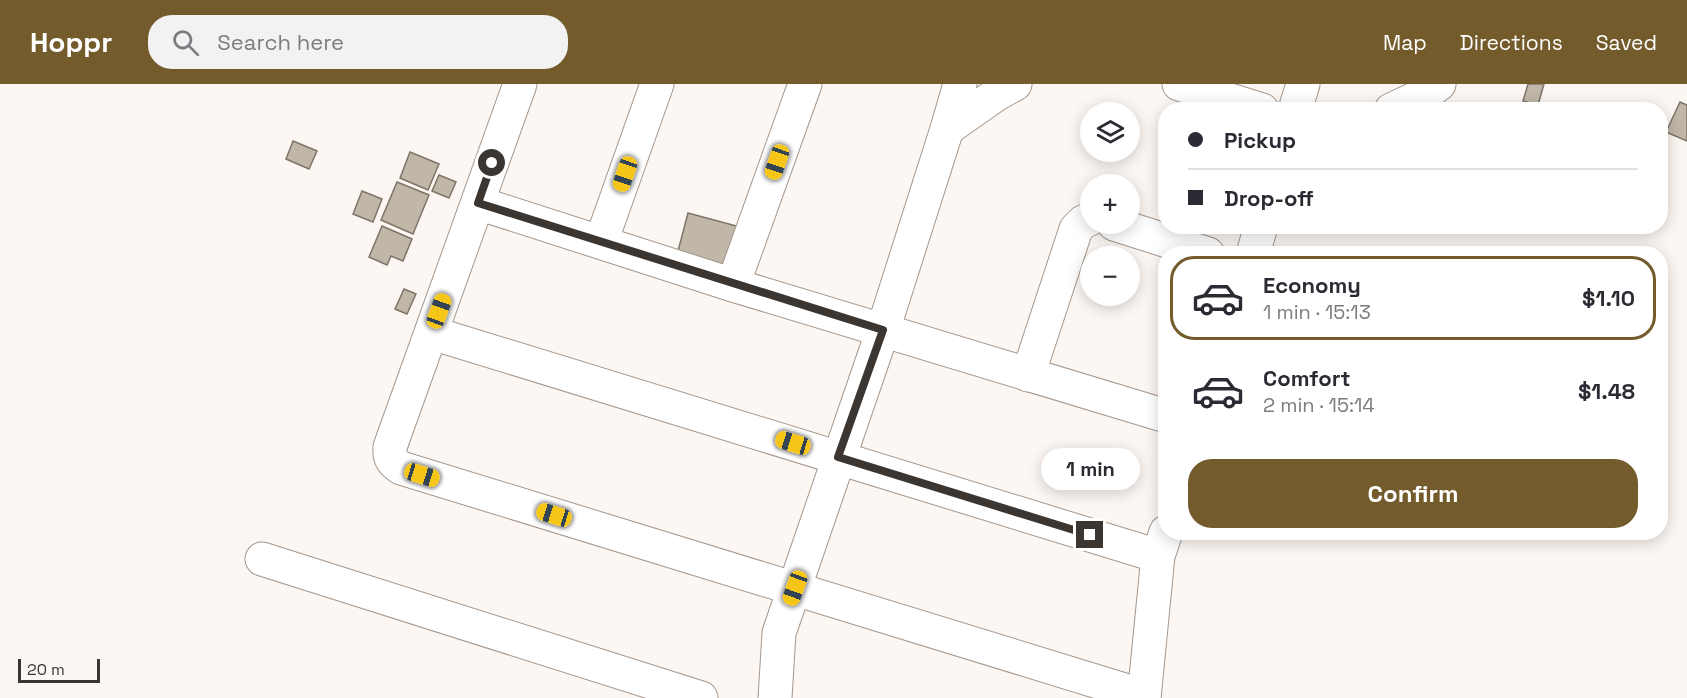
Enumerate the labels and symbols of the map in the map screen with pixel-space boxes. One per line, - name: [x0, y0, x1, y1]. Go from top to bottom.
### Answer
- car: [763, 142, 791, 182]
- route start: [478, 149, 505, 176]
- car: [611, 154, 639, 194]
- car: [424, 291, 454, 331]
- car: [773, 429, 813, 457]
- callout: 1 min: [1040, 448, 1140, 490]
- car: [402, 461, 442, 489]
- car: [534, 501, 574, 529]
- route end: [1076, 521, 1103, 548]
- car: [780, 568, 810, 608]
- scale bar: [18, 656, 100, 684]

